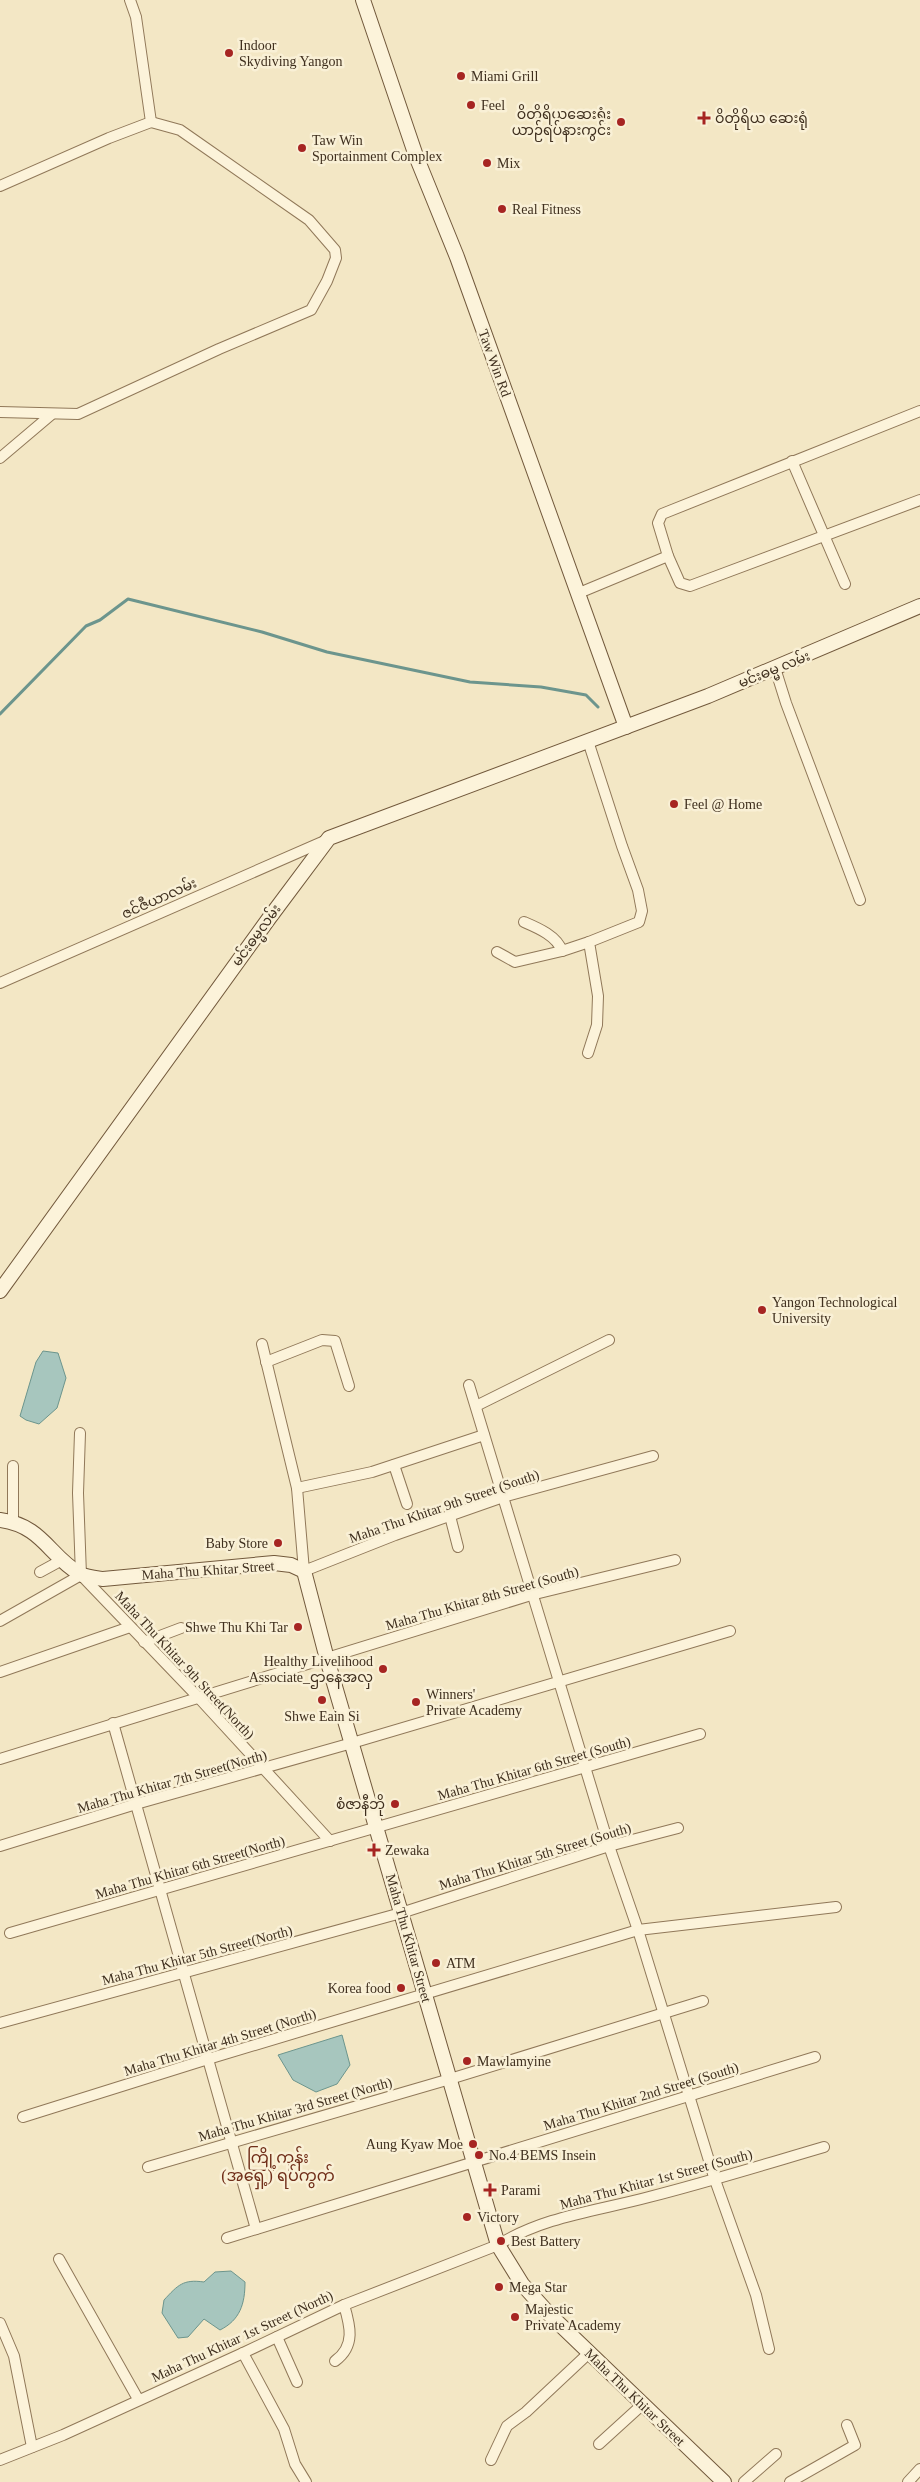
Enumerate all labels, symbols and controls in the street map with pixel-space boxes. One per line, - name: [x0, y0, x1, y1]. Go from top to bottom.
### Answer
- place label: Indoor Skydiving Yangon: [239, 38, 342, 69]
- marker: Indoor Skydiving Yangon: [223, 47, 235, 59]
- place label: Miami Grill: [471, 69, 538, 84]
- marker: Miami Grill: [455, 70, 467, 82]
- place label: Feel: [481, 98, 505, 113]
- marker: Feel: [465, 99, 477, 111]
- place label: ဝိတိုရိယဆေးရုံး ယာဉ်ရပ်နားကွင်း: [512, 104, 611, 142]
- place label: ဝိတိုရိယ ဆေးရုံ: [715, 108, 808, 130]
- marker: ဝိတိုရိယ ဆေးရုံ: [697, 111, 711, 125]
- marker: ဝိတိုရိယဆေးရုံး ယာဉ်ရပ်နားကွင်း: [615, 116, 627, 128]
- place label: Taw Win Sportainment Complex: [312, 133, 442, 164]
- marker: Taw Win Sportainment Complex: [296, 142, 308, 154]
- place label: Mix: [497, 156, 520, 171]
- marker: Mix: [481, 157, 493, 169]
- place label: Real Fitness: [512, 202, 581, 217]
- marker: Real Fitness: [496, 203, 508, 215]
- street label: Taw Win Rd: [475, 327, 514, 399]
- street label: မင်းဓမ္မ လမ်း: [735, 646, 814, 695]
- place label: Feel @ Home: [684, 797, 762, 812]
- marker: Feel @ Home: [668, 798, 680, 810]
- street label: ဇင်ဇီယာလမ်း: [118, 872, 199, 922]
- street label: မင်းဓမ္မလမ်း: [227, 900, 287, 972]
- place label: Yangon Technological University: [772, 1295, 897, 1326]
- marker: Yangon Technological University: [756, 1304, 768, 1316]
- street label: Maha Thu Khitar 9th Street (South): [347, 1467, 542, 1547]
- place label: Baby Store: [205, 1536, 268, 1551]
- marker: Baby Store: [272, 1537, 284, 1549]
- street label: Maha Thu Khitar Street: [141, 1558, 275, 1583]
- street label: Maha Thu Khitar 8th Street (South): [384, 1564, 581, 1634]
- street label: Maha Thu Khitar 9th Street(North): [111, 1588, 257, 1743]
- place label: Shwe Thu Khi Tar: [185, 1620, 288, 1635]
- marker: Shwe Thu Khi Tar: [292, 1621, 304, 1633]
- place label: Healthy Livelihood Associate_ဌာနေအလှ: [249, 1654, 373, 1689]
- marker: Healthy Livelihood Associate_ဌာနေအလှ: [377, 1663, 389, 1675]
- place label: Winners' Private Academy: [426, 1687, 522, 1718]
- marker: Shwe Eain Si: [316, 1694, 328, 1706]
- marker: Winners' Private Academy: [410, 1696, 422, 1708]
- place label: Shwe Eain Si: [284, 1709, 360, 1724]
- street label: Maha Thu Khitar 6th Street (South): [436, 1734, 633, 1804]
- street label: Maha Thu Khitar 7th Street(North): [76, 1747, 269, 1817]
- place label: စံဇာနီဘို: [336, 1794, 385, 1816]
- marker: စံဇာနီဘို: [389, 1798, 401, 1810]
- street label: Maha Thu Khitar 5th Street (South): [437, 1820, 634, 1894]
- street label: Maha Thu Khitar 6th Street(North): [94, 1833, 287, 1903]
- marker: Zewaka: [367, 1843, 381, 1857]
- place label: Zewaka: [385, 1843, 430, 1858]
- street label: Maha Thu Khitar Street: [383, 1872, 434, 2004]
- street label: Maha Thu Khitar 5th Street(North): [100, 1923, 295, 1989]
- place label: ATM: [446, 1956, 476, 1971]
- marker: ATM: [430, 1957, 442, 1969]
- place label: Korea food: [328, 1981, 391, 1996]
- marker: Korea food: [395, 1982, 407, 1994]
- street label: Maha Thu Khitar 4th Street (North): [122, 2006, 319, 2080]
- place label: Mawlamyine: [477, 2054, 551, 2069]
- marker: Mawlamyine: [461, 2055, 473, 2067]
- street label: Maha Thu Khitar 2nd Street (South): [542, 2060, 741, 2134]
- street label: Maha Thu Khitar 3rd Street (North): [197, 2075, 394, 2145]
- place label: Aung Kyaw Moe: [366, 2137, 463, 2152]
- marker: Aung Kyaw Moe: [467, 2138, 479, 2150]
- district label: ကြို့ကုန်း (အရှေ့) ရပ်ကွက်: [221, 2146, 335, 2190]
- street label: Maha Thu Khitar 1st Street (South): [558, 2146, 754, 2213]
- place label: No.4 BEMS Insein: [489, 2148, 596, 2163]
- marker: No.4 BEMS Insein: [473, 2149, 485, 2161]
- marker: Parami: [483, 2183, 497, 2197]
- place label: Parami: [501, 2183, 541, 2198]
- place label: Victory: [477, 2210, 519, 2225]
- marker: Victory: [461, 2211, 473, 2223]
- place label: Best Battery: [511, 2234, 581, 2249]
- marker: Best Battery: [495, 2235, 507, 2247]
- place label: Mega Star: [509, 2280, 567, 2295]
- marker: Mega Star: [493, 2281, 505, 2293]
- street label: Maha Thu Khitar 1st Street (North): [149, 2288, 336, 2386]
- place label: Majestic Private Academy: [525, 2302, 621, 2333]
- marker: Majestic Private Academy: [509, 2311, 521, 2323]
- street label: Maha Thu Khitar Street: [582, 2346, 688, 2449]

